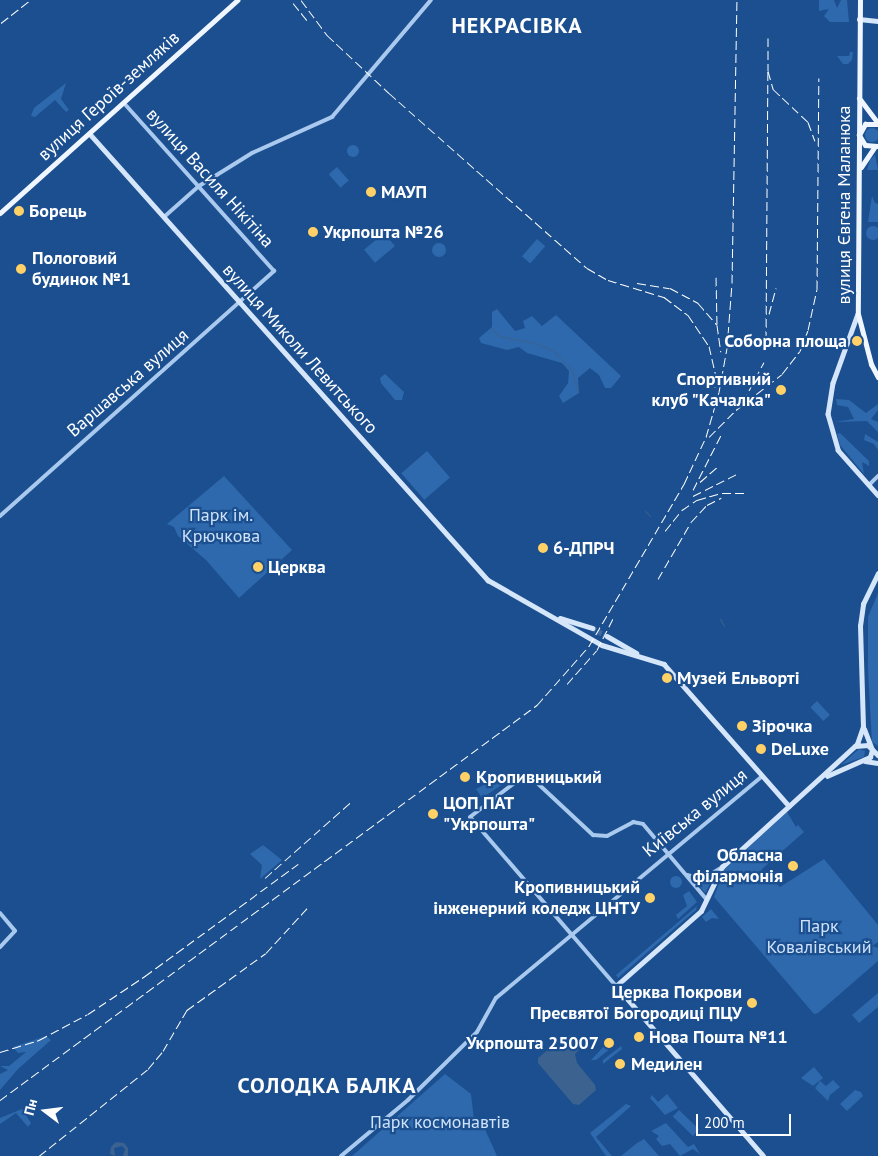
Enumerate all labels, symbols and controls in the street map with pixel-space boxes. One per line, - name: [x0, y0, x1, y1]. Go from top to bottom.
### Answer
- district label: НЕКРАСІВКА: [450, 13, 584, 39]
- street label: вулиця Героїв-земляків: [34, 27, 184, 165]
- street label: вулиця Василя Нікітіна: [142, 104, 278, 252]
- street label: вулиця Євгена Маланюка: [833, 106, 855, 304]
- place label: МАУП: [381, 181, 427, 203]
- marker: МАУП: [365, 186, 377, 198]
- place label: Борець: [29, 200, 87, 222]
- marker: Борець: [13, 205, 25, 217]
- place label: Укрпошта №26: [323, 221, 444, 243]
- marker: Укрпошта №26: [307, 226, 319, 238]
- place label: Пологовий будинок №1: [32, 248, 131, 290]
- street label: вулиця Миколи Левитського: [218, 259, 382, 439]
- marker: Пологовий будинок №1: [14, 262, 28, 276]
- street label: Варшавська вулиця: [63, 324, 193, 442]
- place label: Соборна площа: [724, 330, 847, 352]
- marker: Соборна площа: [851, 335, 863, 347]
- place label: Спортивний клуб "Качалка": [650, 369, 771, 412]
- marker: Спортивний клуб "Качалка": [775, 384, 787, 396]
- park label: Парк ім. Крючкова: [182, 505, 260, 548]
- place label: 6-ДПРЧ: [553, 537, 614, 559]
- marker: 6-ДПРЧ: [537, 542, 549, 554]
- place label: Церква: [268, 556, 326, 578]
- marker: Церква: [252, 561, 264, 573]
- place label: Музей Ельворті: [677, 667, 799, 689]
- marker: Музей Ельворті: [661, 672, 673, 684]
- place label: Зірочка: [752, 715, 813, 737]
- marker: Зірочка: [736, 720, 748, 732]
- place label: DeLuxe: [771, 738, 829, 760]
- marker: DeLuxe: [755, 743, 767, 755]
- street label: Київська вулиця: [638, 764, 752, 862]
- place label: Кропивницький: [476, 766, 602, 788]
- marker: Кропивницький: [458, 770, 472, 784]
- place label: ЦОП ПАТ "Укрпошта": [443, 793, 535, 836]
- marker: ЦОП ПАТ "Укрпошта": [427, 808, 439, 820]
- place label: Обласна філармонія: [692, 845, 783, 888]
- marker: Обласна філармонія: [787, 860, 799, 872]
- place label: Кропивницький інженерний коледж ЦНТУ: [433, 877, 640, 920]
- marker: Кропивницький інженерний коледж ЦНТУ: [644, 892, 656, 904]
- park label: Парк Ковалівський: [767, 916, 871, 959]
- place label: Церква Покрови Пресвятої Богородиці ПЦУ: [530, 982, 742, 1024]
- marker: Церква Покрови Пресвятої Богородиці ПЦУ: [746, 997, 758, 1009]
- place label: Нова Пошта №11: [649, 1026, 788, 1048]
- marker: Нова Пошта №11: [633, 1031, 645, 1043]
- place label: Укрпошта 25007: [466, 1032, 599, 1054]
- marker: Укрпошта 25007: [603, 1037, 615, 1049]
- place label: Медилен: [631, 1053, 702, 1075]
- marker: Медилен: [613, 1057, 627, 1071]
- district label: СОЛОДКА БАЛКА: [235, 1073, 419, 1099]
- north arrow: [20, 1086, 70, 1136]
- text: Пн: [20, 1097, 41, 1117]
- scale bar: [698, 1104, 793, 1136]
- park label: Парк космонавтів: [370, 1111, 510, 1133]
- text: 200 m: [704, 1113, 745, 1132]

